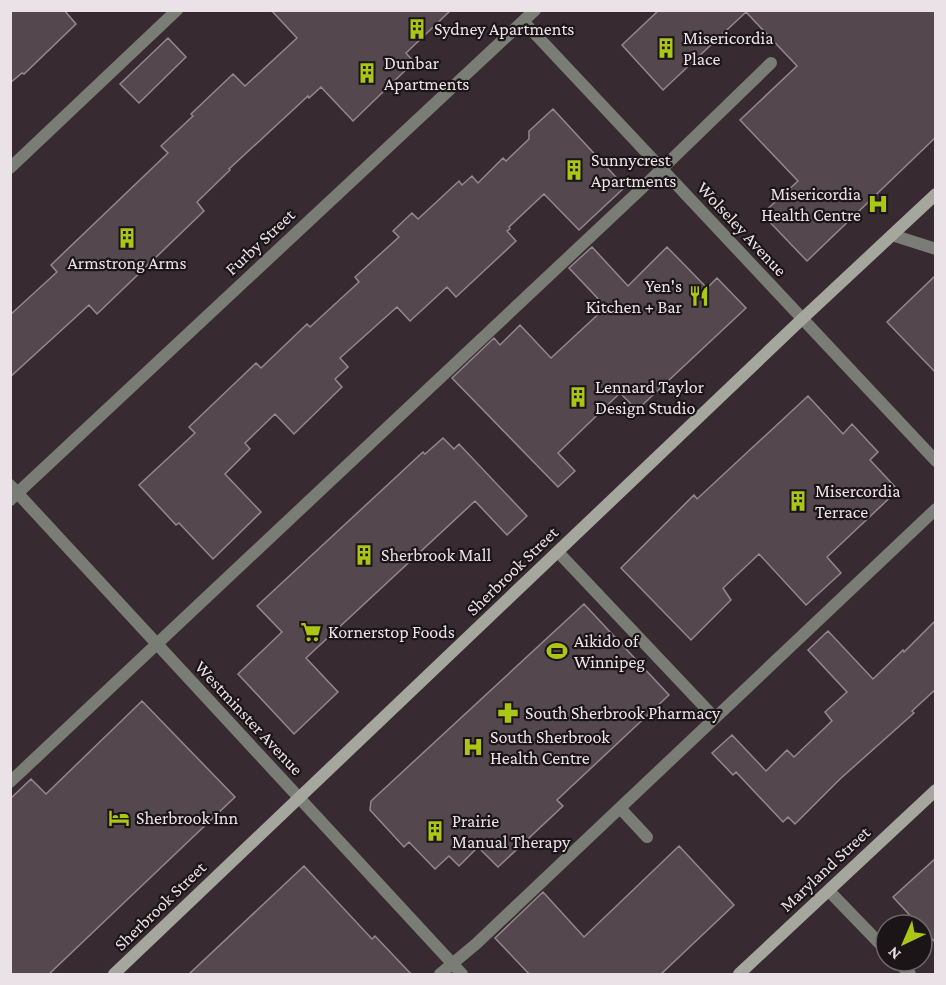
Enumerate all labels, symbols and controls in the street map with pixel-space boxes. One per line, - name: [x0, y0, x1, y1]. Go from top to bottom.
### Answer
- building icon: Sydney Apartments: [405, 17, 429, 41]
- place label: Sydney Apartments: [434, 19, 574, 39]
- place label: Misericordia Place: [683, 28, 774, 69]
- building icon: Misericordia Place: [654, 36, 678, 60]
- place label: Dunbar Apartments: [384, 53, 469, 94]
- building icon: Dunbar Apartments: [355, 61, 379, 85]
- place label: Sunnycrest Apartments: [591, 150, 676, 191]
- building icon: Sunnycrest Apartments: [562, 158, 586, 182]
- street label: Wolseley Avenue: [693, 178, 791, 280]
- place label: Misericordia Health Centre: [761, 184, 861, 225]
- hospital icon: Misericordia Health Centre: [866, 192, 890, 216]
- street label: Furby Street: [221, 204, 300, 279]
- building icon: Armstrong Arms: [115, 226, 139, 250]
- place label: Armstrong Arms: [68, 253, 186, 273]
- place label: Yen's Kitchen + Bar: [586, 276, 683, 317]
- restaurant icon: Yen's Kitchen + Bar: [687, 284, 711, 308]
- place label: Lennard Taylor Design Studio: [595, 377, 705, 418]
- building icon: Lennard Taylor Design Studio: [566, 385, 590, 409]
- place label: Misercordia Terrace: [815, 481, 900, 522]
- building icon: Misercordia Terrace: [786, 489, 810, 513]
- street label: Sherbrook Street: [462, 522, 563, 620]
- building icon: Sherbrook Mall: [352, 543, 376, 567]
- place label: Sherbrook Mall: [381, 545, 491, 565]
- supermarket icon: Kornerstop Foods: [299, 620, 323, 644]
- place label: Kornerstop Foods: [328, 622, 455, 642]
- place label: Aikido of Winnipeg: [574, 631, 645, 672]
- sports icon: Aikido of Winnipeg: [545, 639, 569, 663]
- street label: Westminster Avenue: [191, 657, 307, 779]
- pharmacy icon: South Sherbrook Pharmacy: [496, 701, 520, 725]
- place label: South Sherbrook Pharmacy: [525, 703, 721, 723]
- place label: South Sherbrook Health Centre: [490, 727, 610, 768]
- hospital icon: South Sherbrook Health Centre: [461, 735, 485, 759]
- hotel icon: Sherbrook Inn: [107, 806, 131, 830]
- place label: Sherbrook Inn: [136, 808, 239, 828]
- place label: Prairie Manual Therapy: [452, 811, 571, 852]
- building icon: Prairie Manual Therapy: [423, 819, 447, 843]
- street label: Maryland Street: [776, 822, 875, 916]
- street label: Sherbrook Street: [110, 857, 211, 955]
- north arrow: [874, 913, 934, 973]
- text: N: [884, 943, 904, 963]

